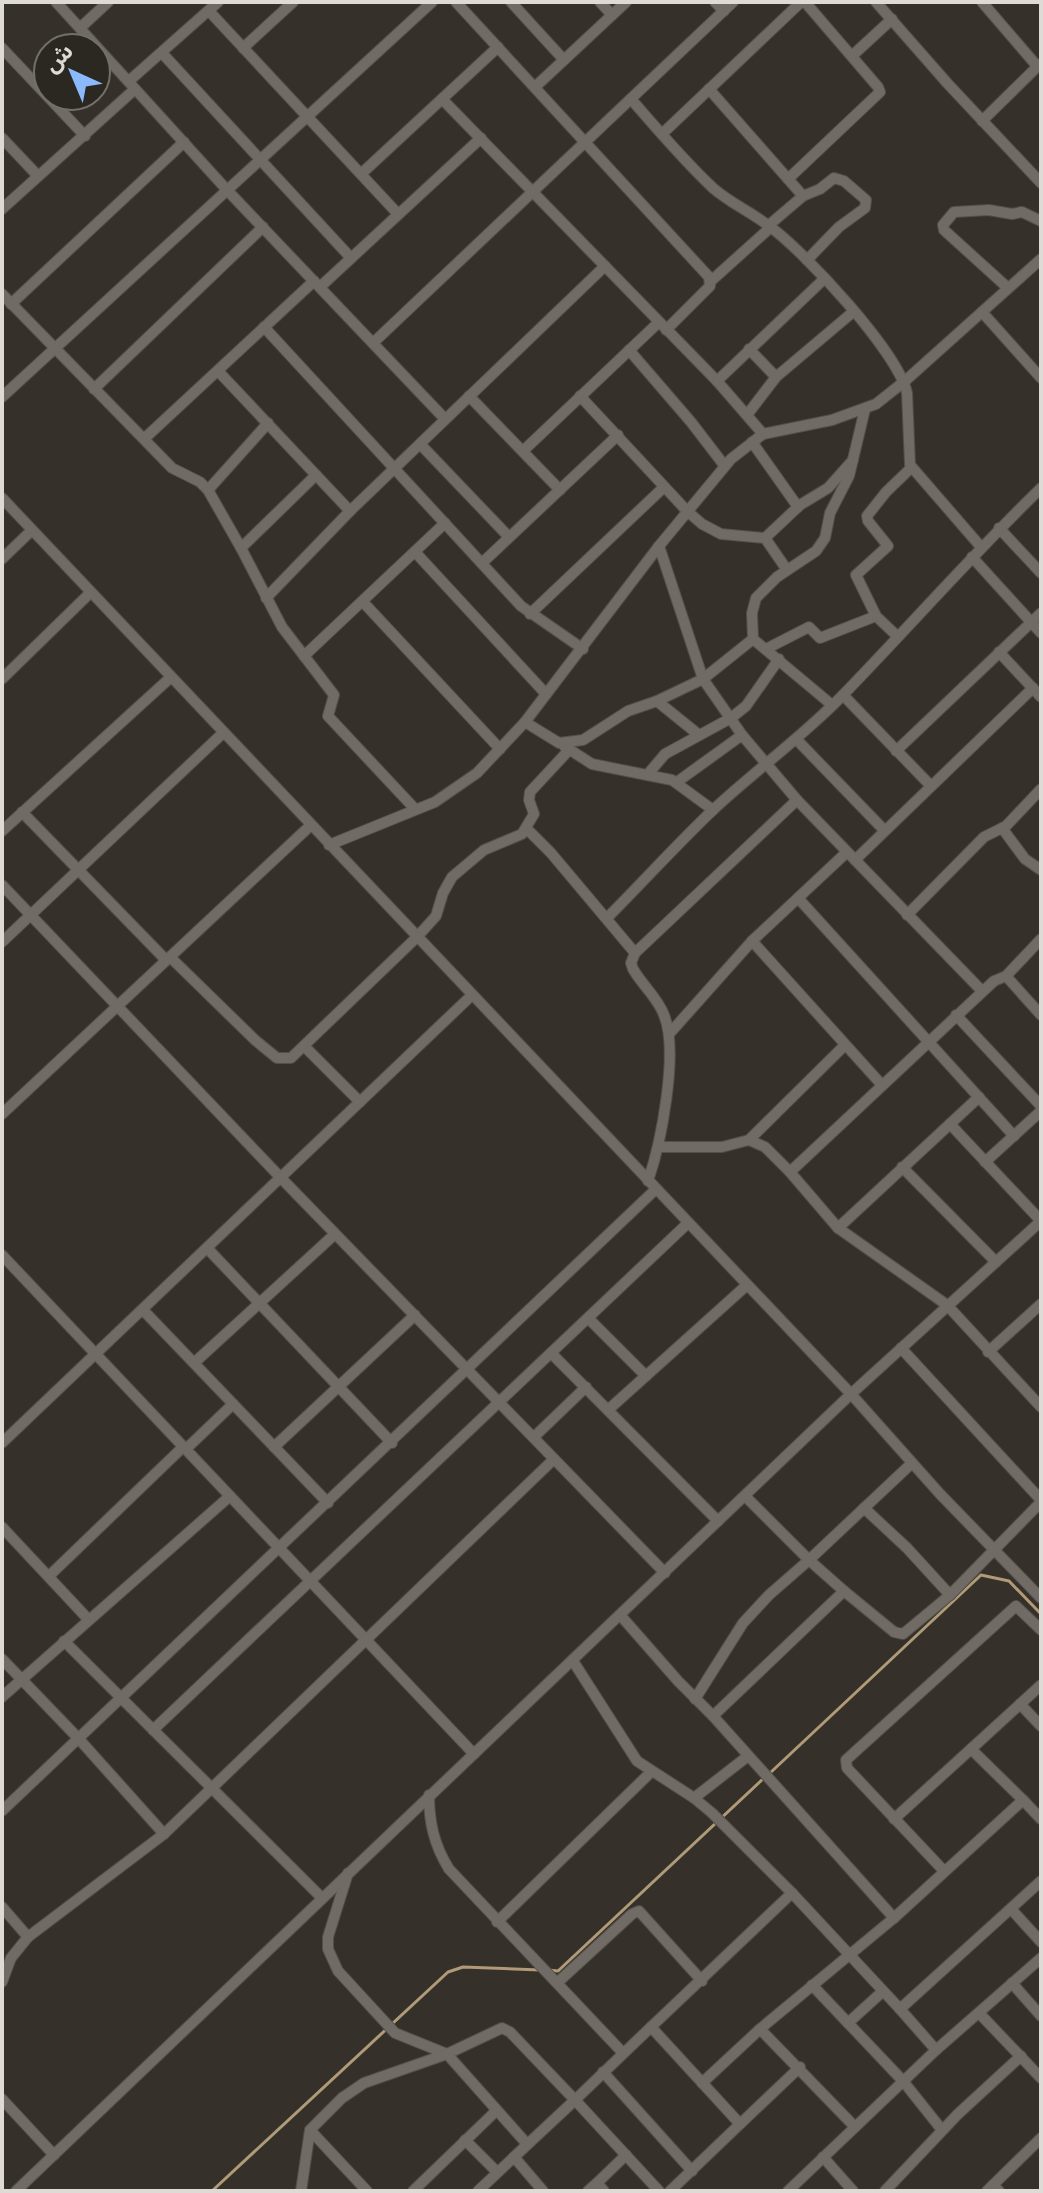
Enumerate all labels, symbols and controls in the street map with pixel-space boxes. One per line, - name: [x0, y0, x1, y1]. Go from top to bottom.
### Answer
- north arrow: [32, 32, 112, 112]
- text: ش: [39, 39, 79, 78]

